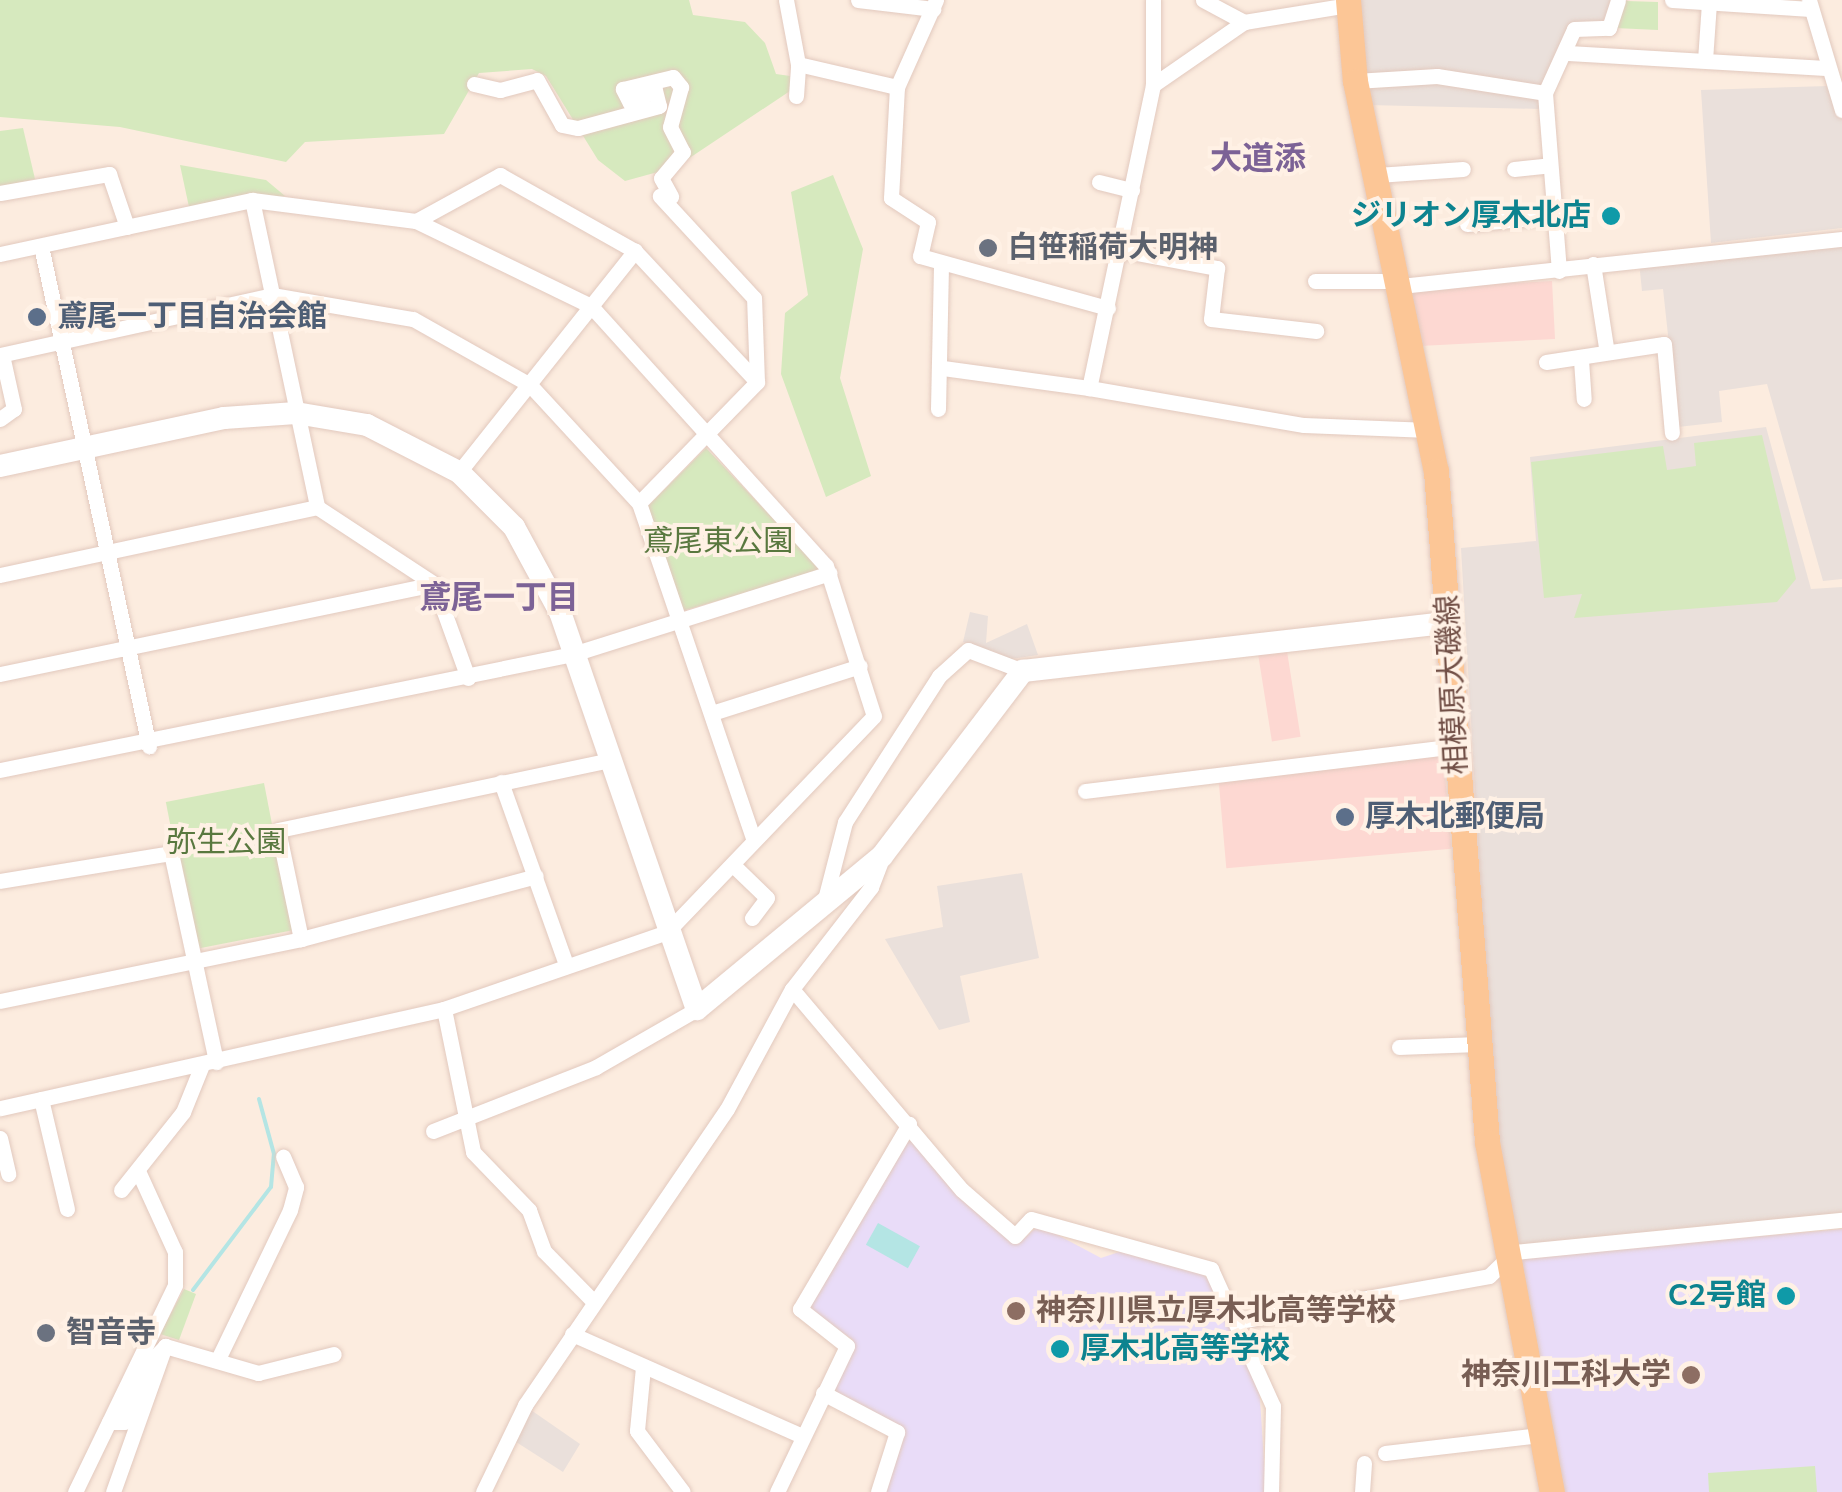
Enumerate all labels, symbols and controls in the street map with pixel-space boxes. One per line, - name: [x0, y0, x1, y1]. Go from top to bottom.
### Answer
- district label: 大道添: [1210, 140, 1306, 178]
- place label: ジリオン厚木北店: [1351, 198, 1591, 234]
- marker: ジリオン厚木北店: [1600, 205, 1622, 227]
- place label: 白笹稲荷大明神: [1008, 230, 1218, 266]
- marker: 白笹稲荷大明神: [977, 237, 999, 259]
- place label: 鳶尾一丁目自治会館: [57, 299, 327, 335]
- marker: 鳶尾一丁目自治会館: [26, 306, 48, 328]
- park label: 鳶尾東公園: [643, 524, 793, 560]
- district label: 鳶尾一丁目: [419, 579, 579, 617]
- street label: 相模原大磯線: [1430, 594, 1476, 776]
- place label: 厚木北郵便局: [1365, 799, 1545, 835]
- marker: 厚木北郵便局: [1334, 806, 1356, 828]
- park label: 弥生公園: [166, 825, 286, 861]
- place label: C2号館: [1668, 1278, 1766, 1314]
- marker: C2号館: [1775, 1285, 1797, 1307]
- place label: 神奈川県立厚木北高等学校: [1036, 1293, 1396, 1329]
- marker: 神奈川県立厚木北高等学校: [1005, 1300, 1027, 1322]
- place label: 智音寺: [66, 1315, 156, 1351]
- marker: 智音寺: [35, 1322, 57, 1344]
- place label: 厚木北高等学校: [1080, 1331, 1290, 1367]
- marker: 厚木北高等学校: [1049, 1338, 1071, 1360]
- place label: 神奈川工科大学: [1461, 1357, 1671, 1393]
- marker: 神奈川工科大学: [1680, 1364, 1702, 1386]

